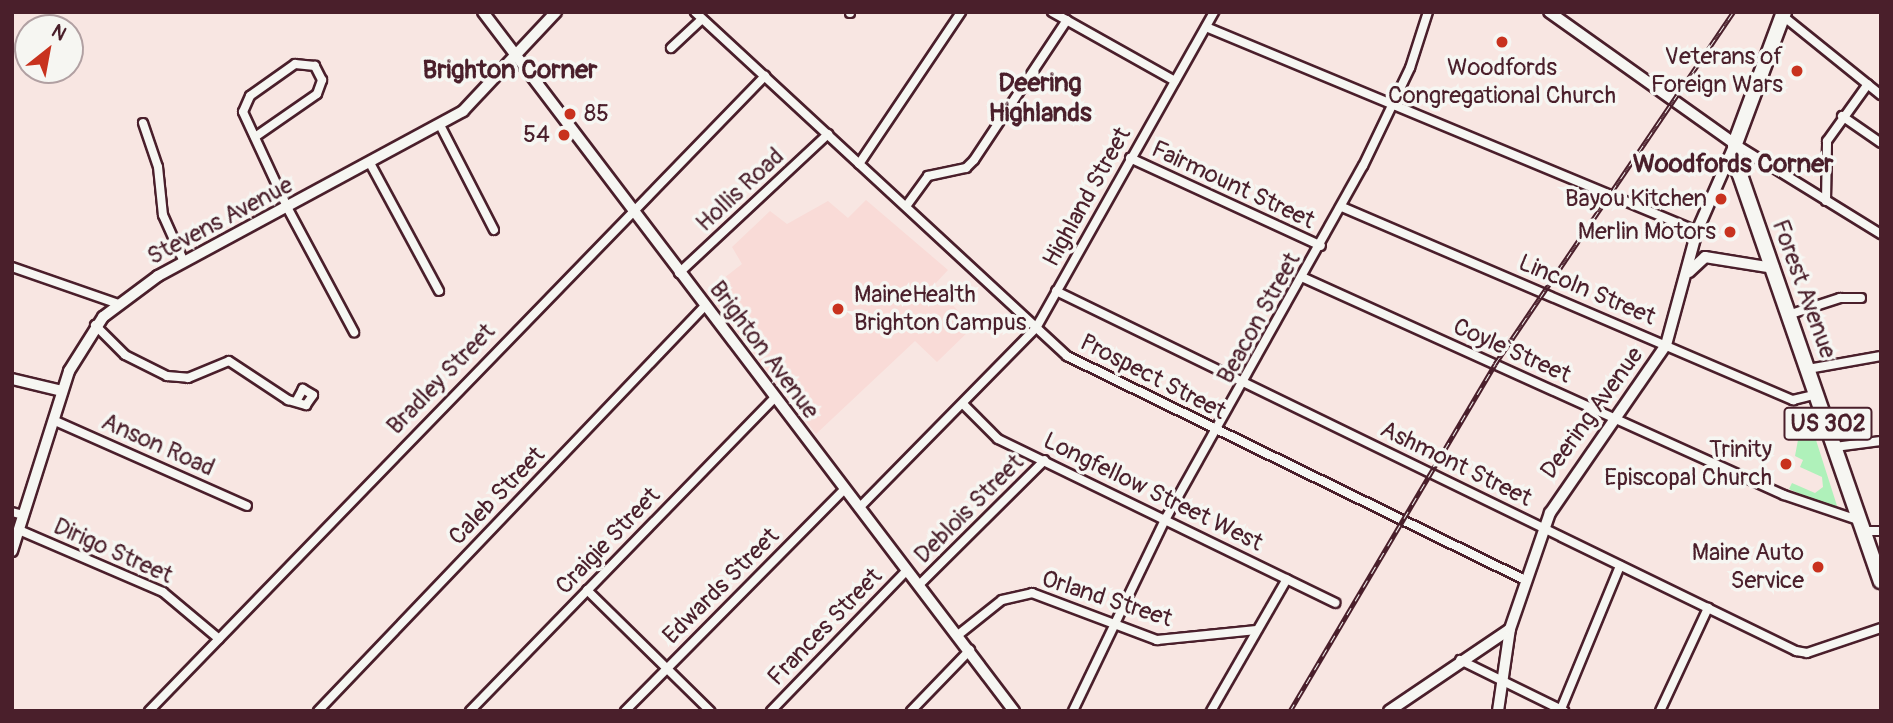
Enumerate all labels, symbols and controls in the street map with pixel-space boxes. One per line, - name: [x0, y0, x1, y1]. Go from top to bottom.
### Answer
- north arrow: [14, 14, 84, 84]
- text: N: [47, 19, 70, 46]
- marker: Woodfords Congregational Church: [1494, 34, 1510, 50]
- place label: Veterans of Foreign Wars: [1651, 43, 1783, 99]
- place label: Woodfords Congregational Church: [1388, 54, 1616, 110]
- district label: Brighton Corner: [423, 55, 597, 87]
- marker: Veterans of Foreign Wars: [1789, 63, 1805, 79]
- district label: Deering Highlands: [988, 68, 1092, 130]
- place label: 85: [584, 100, 609, 128]
- marker: 85: [562, 106, 578, 122]
- place label: 54: [523, 121, 550, 149]
- street label: Highland Street: [1037, 122, 1137, 272]
- marker: 54: [556, 127, 572, 143]
- street label: Fairmount Street: [1147, 135, 1319, 235]
- street label: Hollis Road: [690, 142, 790, 238]
- district label: Woodfords Corner: [1633, 149, 1833, 181]
- street label: Stevens Avenue: [142, 171, 298, 271]
- place label: Bayou Kitchen: [1565, 185, 1707, 213]
- marker: Bayou Kitchen: [1713, 191, 1729, 207]
- street label: Forest Avenue: [1766, 216, 1842, 362]
- place label: Merlin Motors: [1578, 218, 1716, 246]
- marker: Merlin Motors: [1722, 224, 1738, 240]
- street label: Beacon Street: [1211, 247, 1307, 389]
- street label: Lincoln Street: [1514, 248, 1660, 332]
- street label: Brighton Avenue: [703, 275, 825, 425]
- place label: MaineHealth Brighton Campus: [854, 281, 1027, 337]
- marker: MaineHealth Brighton Campus: [828, 299, 848, 319]
- street label: Coyle Street: [1449, 312, 1575, 390]
- street label: Bradley Street: [381, 318, 501, 440]
- street label: Prospect Street: [1075, 328, 1231, 426]
- street label: Deering Avenue: [1535, 341, 1649, 485]
- road number: US 302: [1783, 404, 1874, 444]
- street label: Anson Road: [97, 407, 219, 483]
- street label: Ashmont Street: [1376, 415, 1536, 513]
- street label: Longfellow Street West: [1039, 426, 1267, 558]
- place label: Trinity Episcopal Church: [1604, 436, 1772, 492]
- street label: Caleb Street: [443, 441, 551, 551]
- street label: Deblois Street: [908, 448, 1030, 570]
- marker: Trinity Episcopal Church: [1778, 456, 1794, 472]
- street label: Craigie Street: [550, 482, 666, 600]
- street label: Dirigo Street: [49, 512, 177, 590]
- street label: Edwards Street: [657, 522, 785, 650]
- place label: Maine Auto Service: [1692, 539, 1804, 595]
- marker: Maine Auto Service: [1810, 559, 1826, 575]
- street label: Frances Street: [762, 562, 888, 692]
- street label: Orland Street: [1038, 564, 1176, 634]

